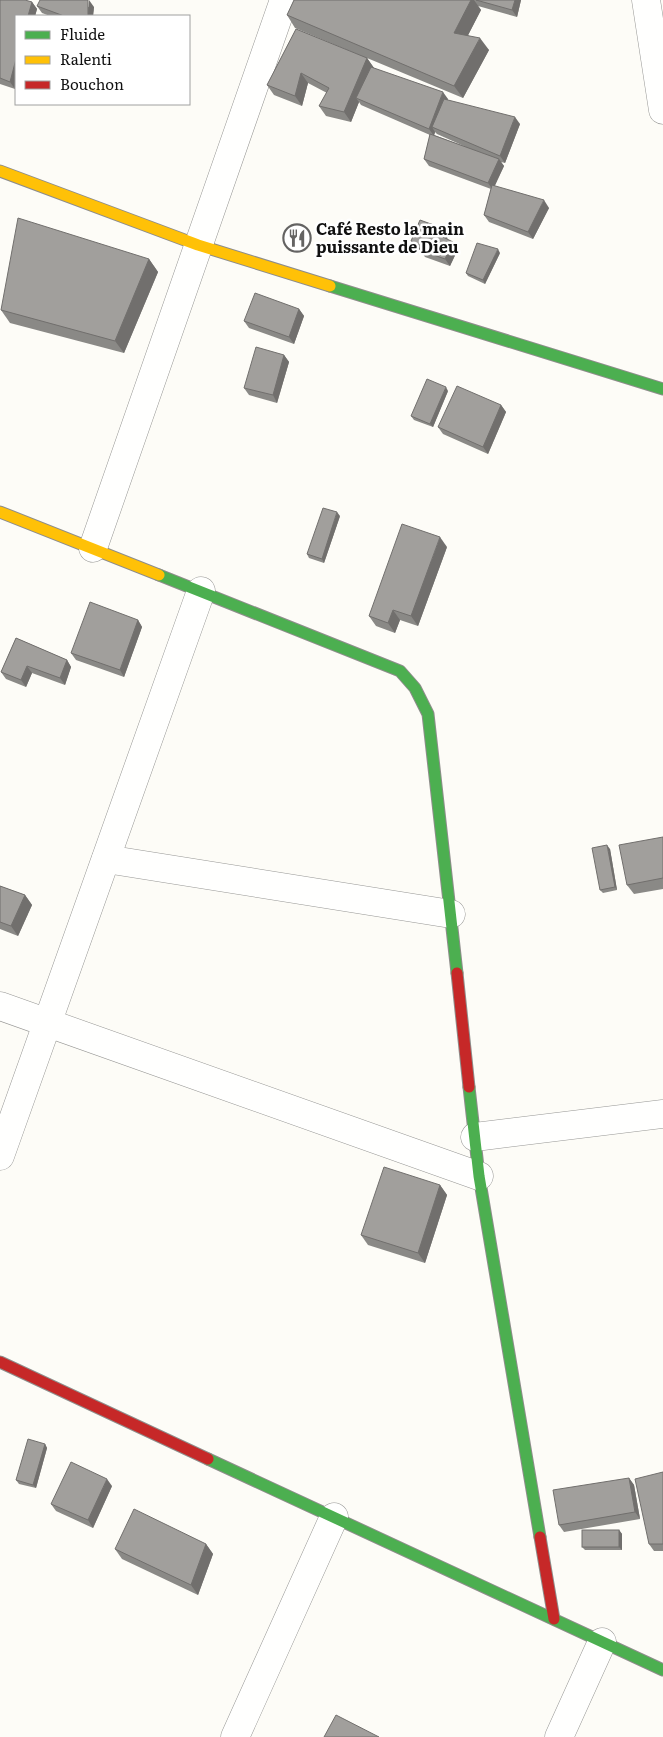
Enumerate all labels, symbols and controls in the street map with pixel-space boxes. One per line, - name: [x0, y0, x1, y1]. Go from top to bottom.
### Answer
- legend: [15, 15, 190, 105]
- text: Fluide: [60, 22, 105, 45]
- text: Ralenti: [60, 47, 112, 70]
- text: Bouchon: [60, 72, 124, 95]
- place label: Café Resto la main puissante de Dieu: [316, 216, 464, 258]
- restaurant icon: Café Resto la main puissante de Dieu: [282, 223, 312, 253]

